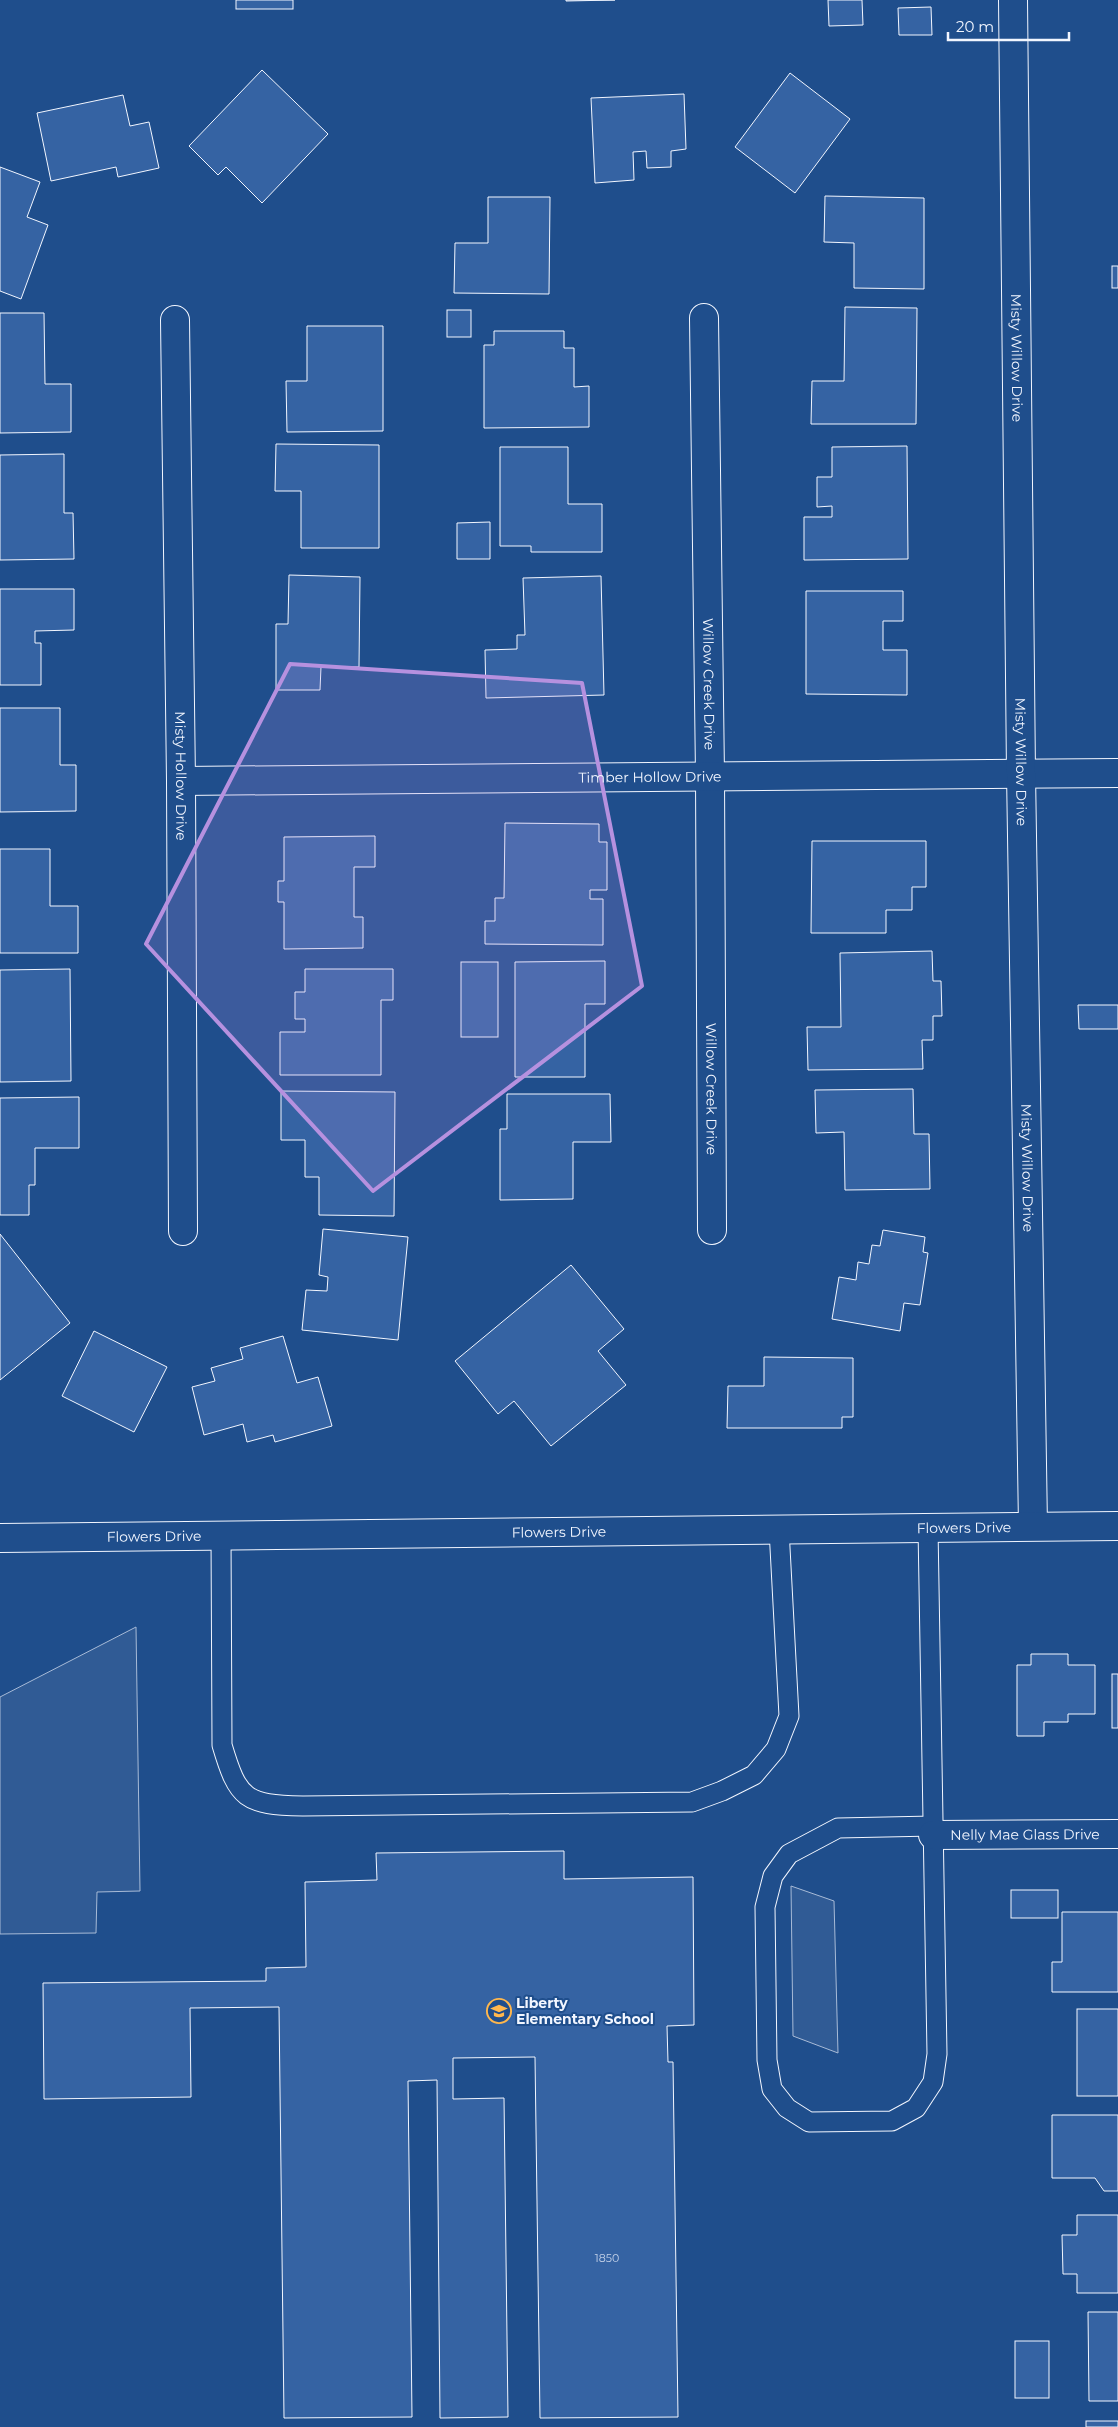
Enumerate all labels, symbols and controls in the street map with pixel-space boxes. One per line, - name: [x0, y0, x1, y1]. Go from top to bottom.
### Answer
- scale bar: [948, 10, 1069, 42]
- text: 20 m: [956, 17, 994, 36]
- street label: Misty Willow Drive: [1007, 294, 1026, 422]
- street label: Willow Creek Drive: [699, 618, 719, 750]
- street label: Misty Willow Drive: [1011, 698, 1031, 826]
- street label: Misty Hollow Drive: [171, 711, 190, 841]
- street label: Timber Hollow Drive: [578, 767, 722, 787]
- street label: Willow Creek Drive: [702, 1023, 721, 1155]
- street label: Misty Willow Drive: [1017, 1104, 1037, 1232]
- street label: Flowers Drive: [917, 1518, 1011, 1537]
- street label: Flowers Drive: [512, 1522, 606, 1542]
- street label: Flowers Drive: [107, 1527, 201, 1546]
- street label: Nelly Mae Glass Drive: [950, 1825, 1100, 1844]
- place label: Liberty Elementary School: [516, 1994, 654, 2028]
- school or university icon: Liberty Elementary School: [486, 1998, 512, 2024]
- house number: 1850: [595, 2251, 619, 2265]

